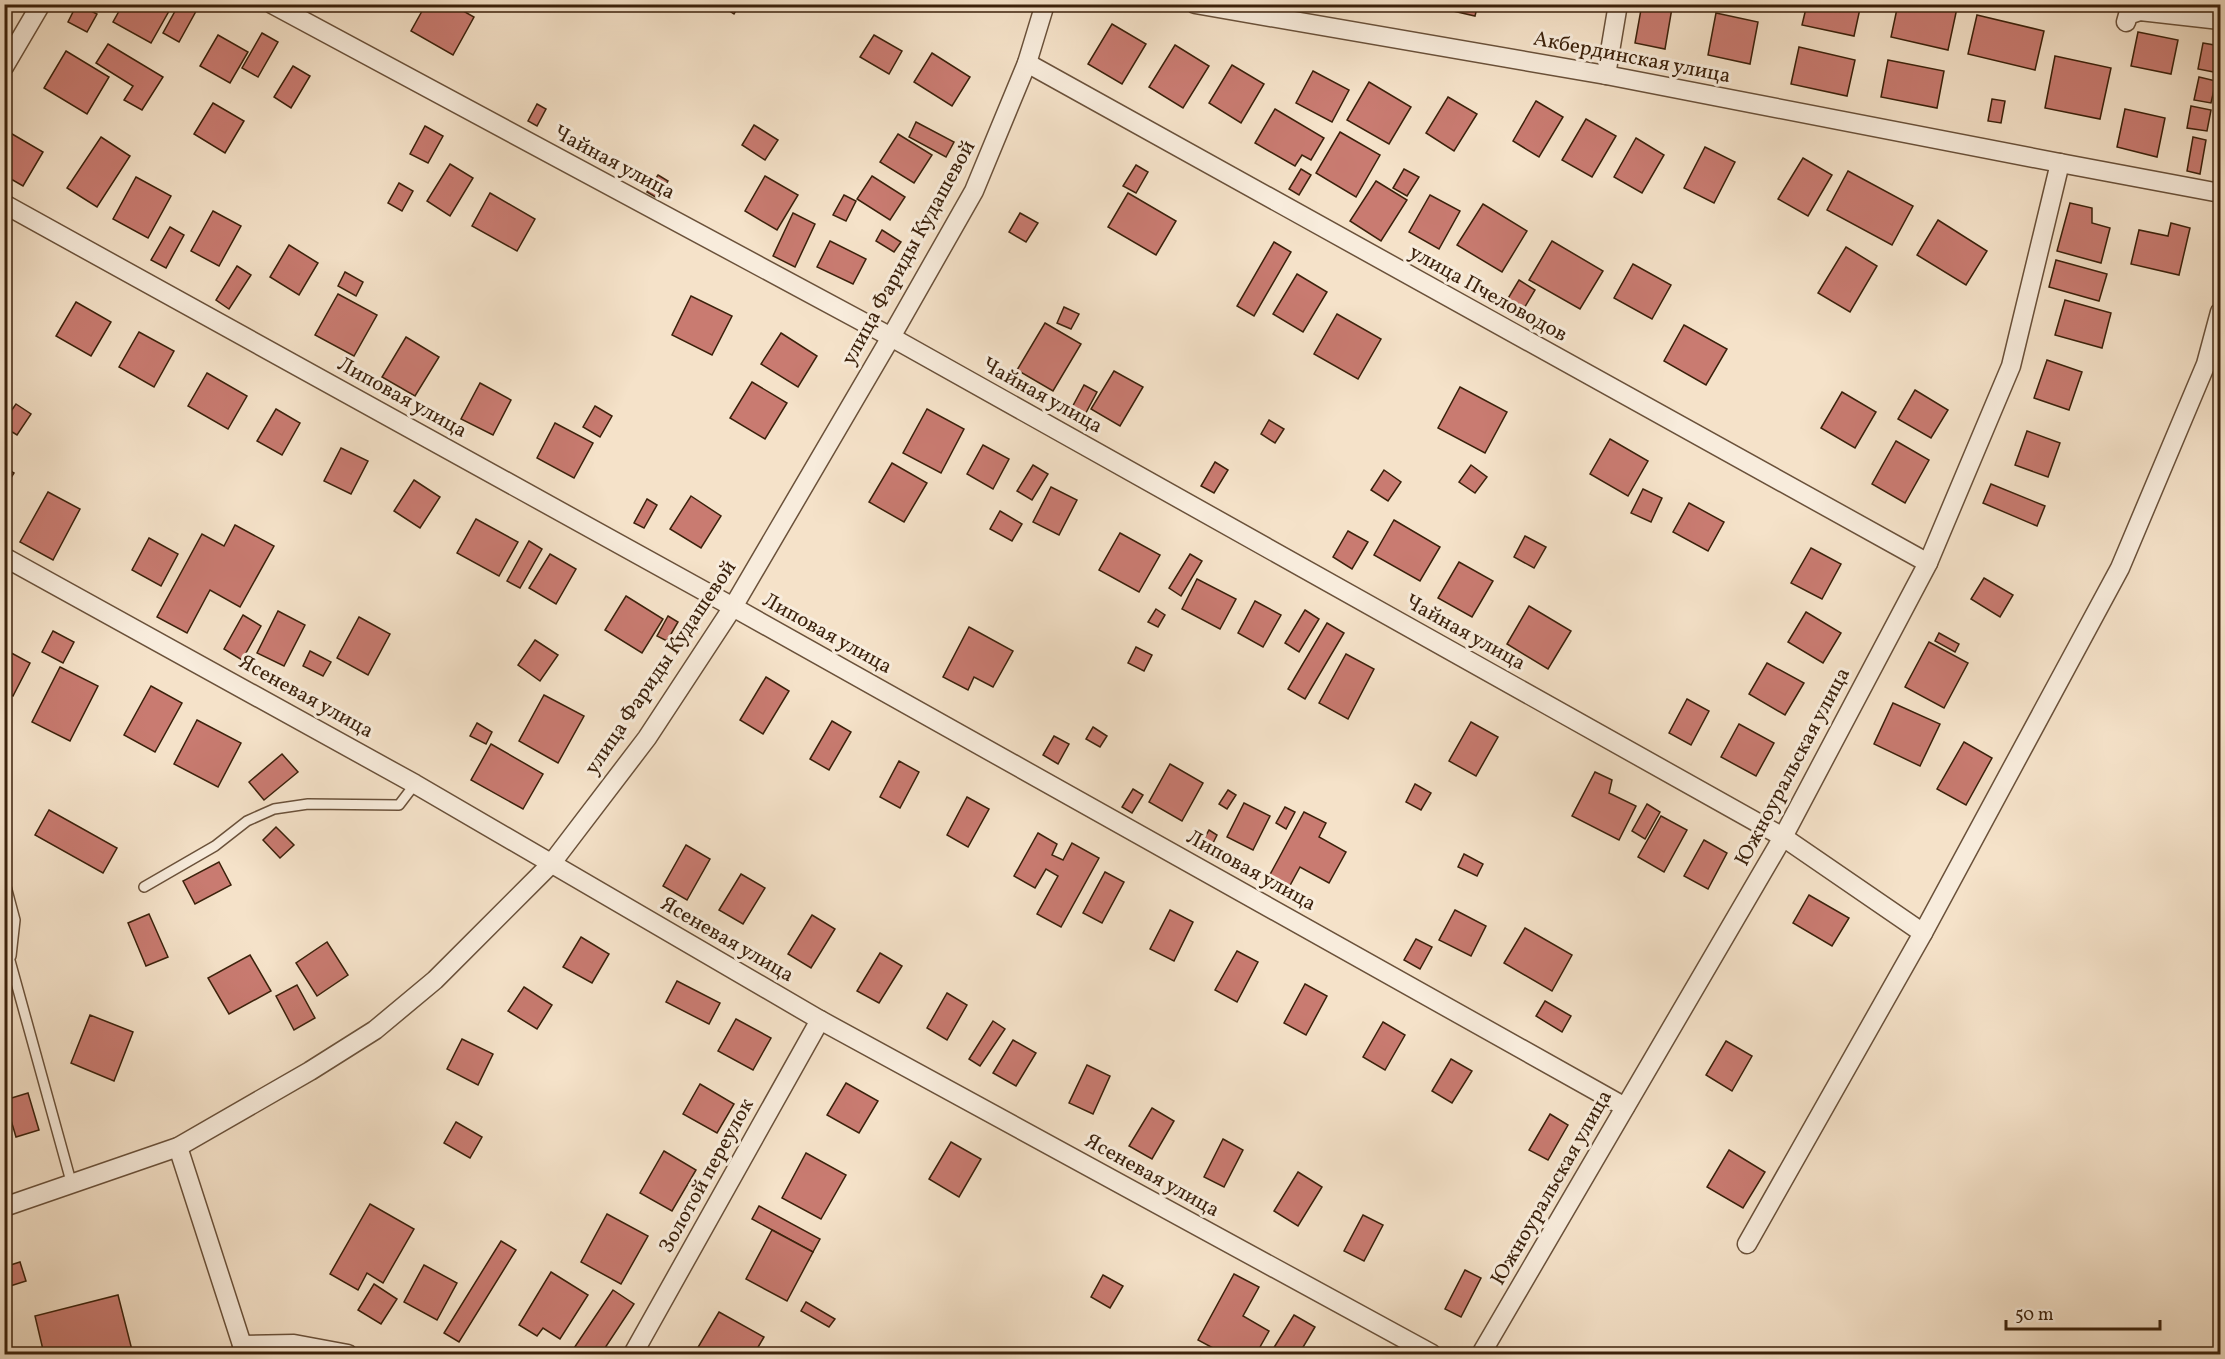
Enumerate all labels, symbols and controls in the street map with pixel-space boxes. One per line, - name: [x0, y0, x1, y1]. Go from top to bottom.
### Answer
- street label: Акбердинская улица: [1531, 25, 1733, 91]
- street label: Чайная улица: [548, 119, 680, 207]
- street label: улица Фариды Кудашевой: [835, 135, 983, 371]
- street label: улица Пчеловодов: [1403, 238, 1573, 350]
- street label: Липовая улица: [332, 350, 472, 446]
- street label: Чайная улица: [976, 351, 1108, 441]
- street label: улица Фариды Кудашевой: [578, 555, 744, 781]
- street label: Липовая улица: [757, 586, 897, 682]
- street label: Чайная улица: [1399, 588, 1531, 678]
- street label: Ясеневая улица: [234, 648, 378, 746]
- street label: Южноуральская улица: [1728, 663, 1858, 871]
- street label: Липовая улица: [1181, 823, 1321, 919]
- street label: Ясеневая улица: [655, 890, 799, 990]
- street label: Южноуральская улица: [1484, 1085, 1620, 1291]
- street label: Золотой переулок: [652, 1093, 762, 1259]
- street label: Ясеневая улица: [1080, 1127, 1224, 1225]
- scale bar: [2006, 1293, 2160, 1331]
- text: 50 m: [2015, 1303, 2054, 1328]

